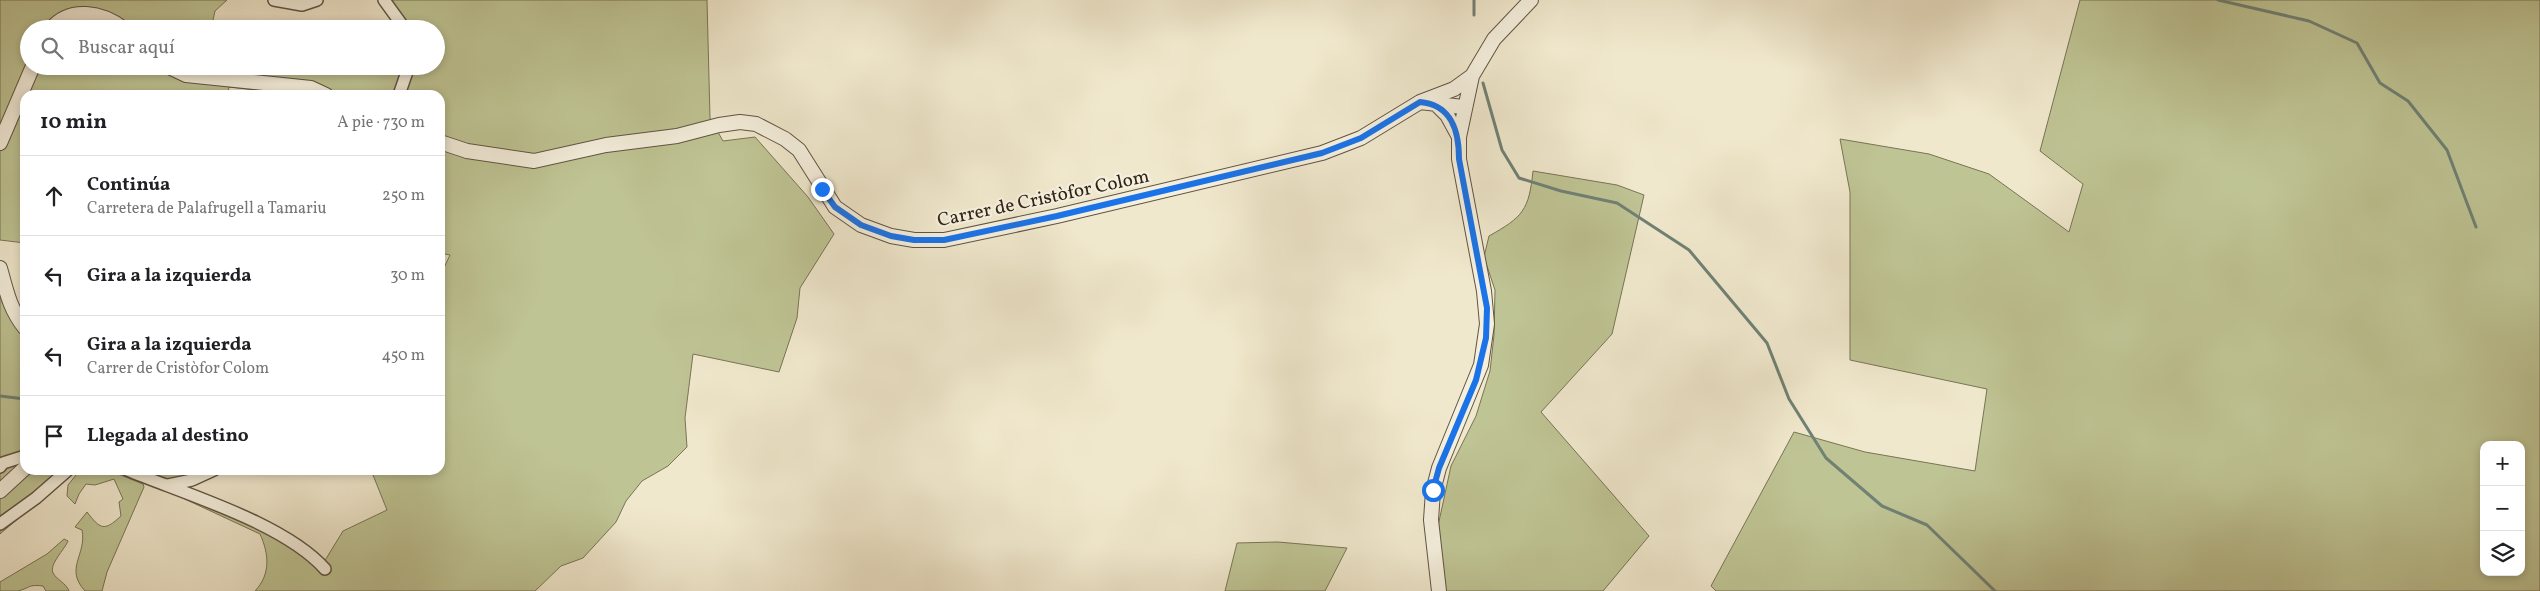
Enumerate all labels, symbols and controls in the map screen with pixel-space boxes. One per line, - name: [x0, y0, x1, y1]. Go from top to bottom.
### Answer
- search box: [20, 20, 445, 75]
- icon: search: [38, 34, 66, 62]
- text: Buscar aquí: [78, 35, 175, 61]
- text: 10 min: [40, 108, 107, 137]
- text: A pie · 730 m: [337, 112, 425, 134]
- street label: Carrer de Cristòfor Colom: [935, 164, 1152, 234]
- text: Continúa: [87, 172, 170, 198]
- route end: [811, 178, 834, 201]
- icon: ahead: [40, 182, 68, 210]
- text: 250 m: [382, 185, 425, 207]
- text: Carretera de Palafrugell a Tamariu: [87, 198, 327, 220]
- icon: left: [40, 262, 68, 290]
- text: Gira a la izquierda: [87, 263, 252, 289]
- text: 30 m: [390, 265, 425, 287]
- text: Gira a la izquierda: [87, 332, 252, 358]
- icon: left: [40, 342, 68, 370]
- text: 450 m: [382, 345, 425, 367]
- text: Carrer de Cristòfor Colom: [87, 358, 269, 380]
- icon: arrive: [40, 422, 68, 450]
- text: Llegada al destino: [87, 423, 249, 449]
- map controls: [2480, 441, 2525, 576]
- button: +: [2480, 441, 2525, 486]
- route start: [1422, 479, 1445, 502]
- button: −: [2480, 486, 2525, 531]
- button: layers: [2480, 531, 2525, 576]

